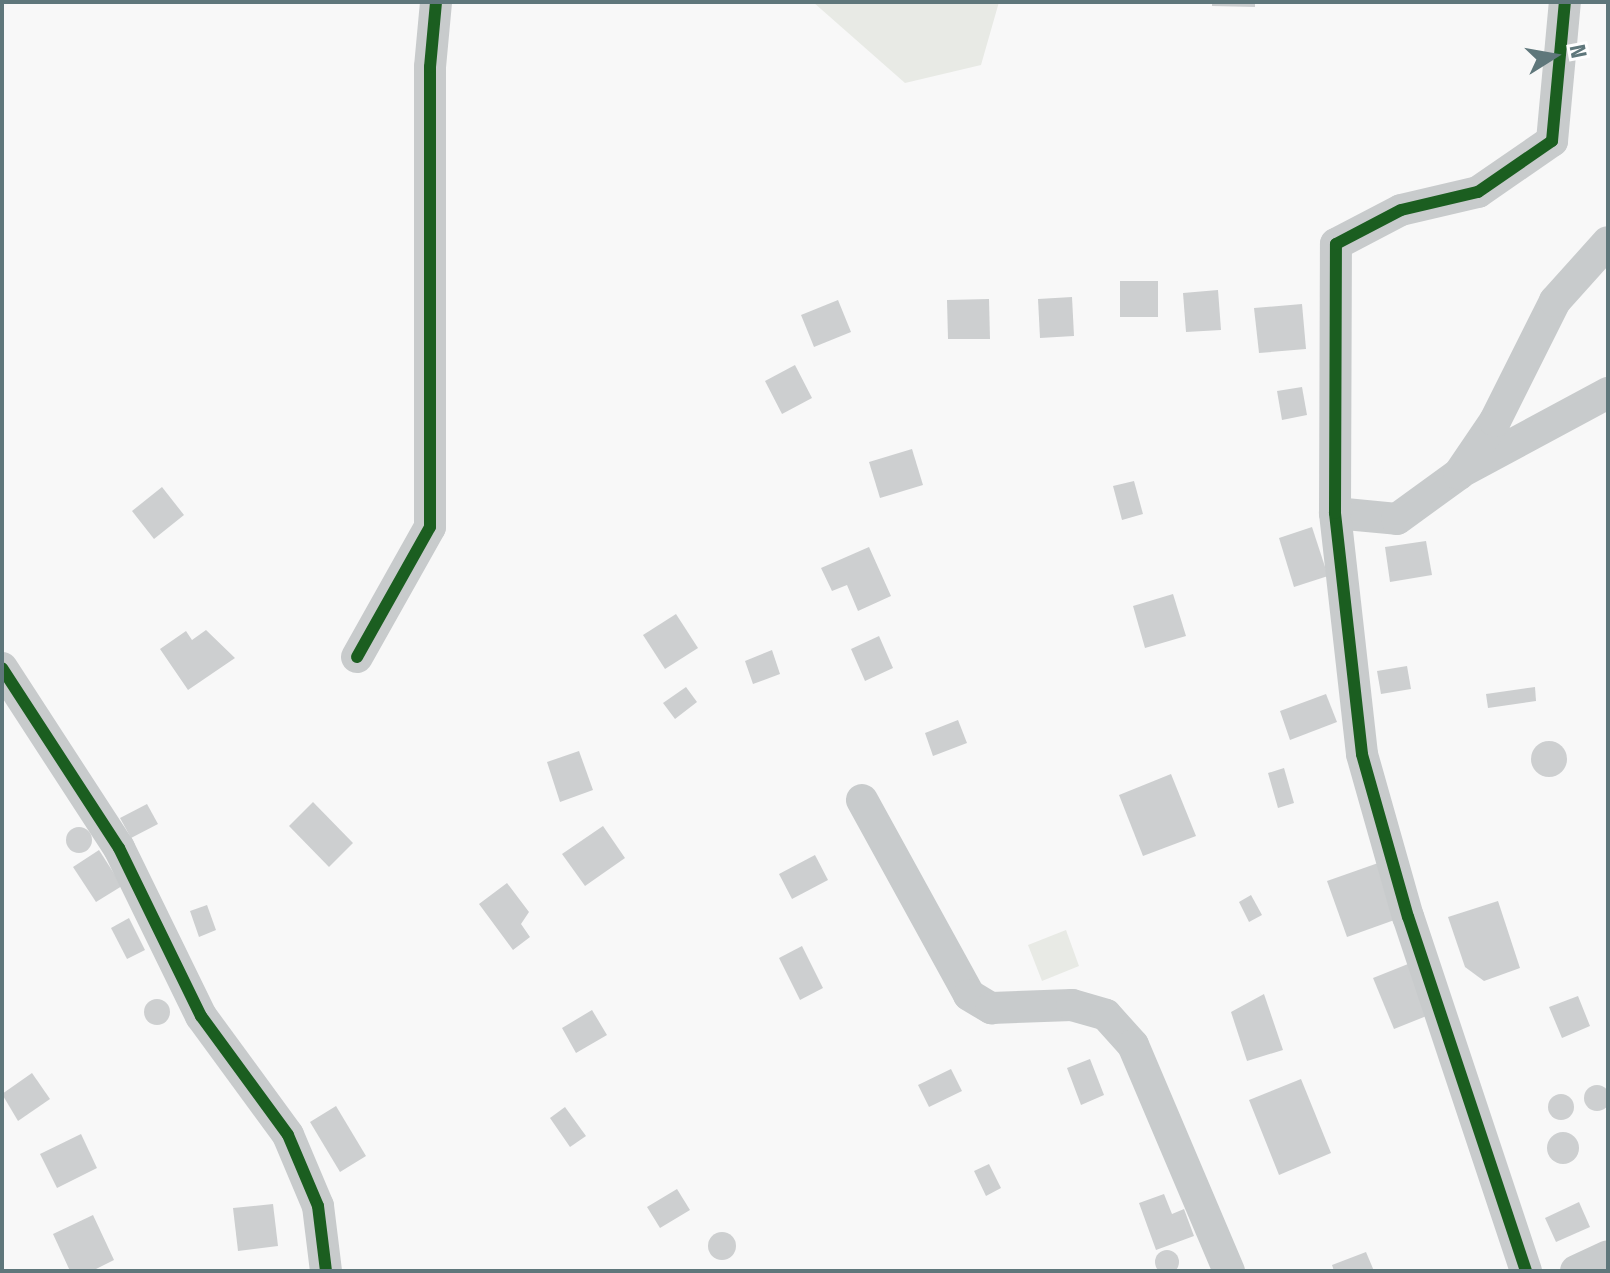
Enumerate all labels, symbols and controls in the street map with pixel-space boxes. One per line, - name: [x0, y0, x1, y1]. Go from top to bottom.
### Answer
- north arrow: [1514, 16, 1594, 96]
- text: N: [1564, 42, 1593, 60]

